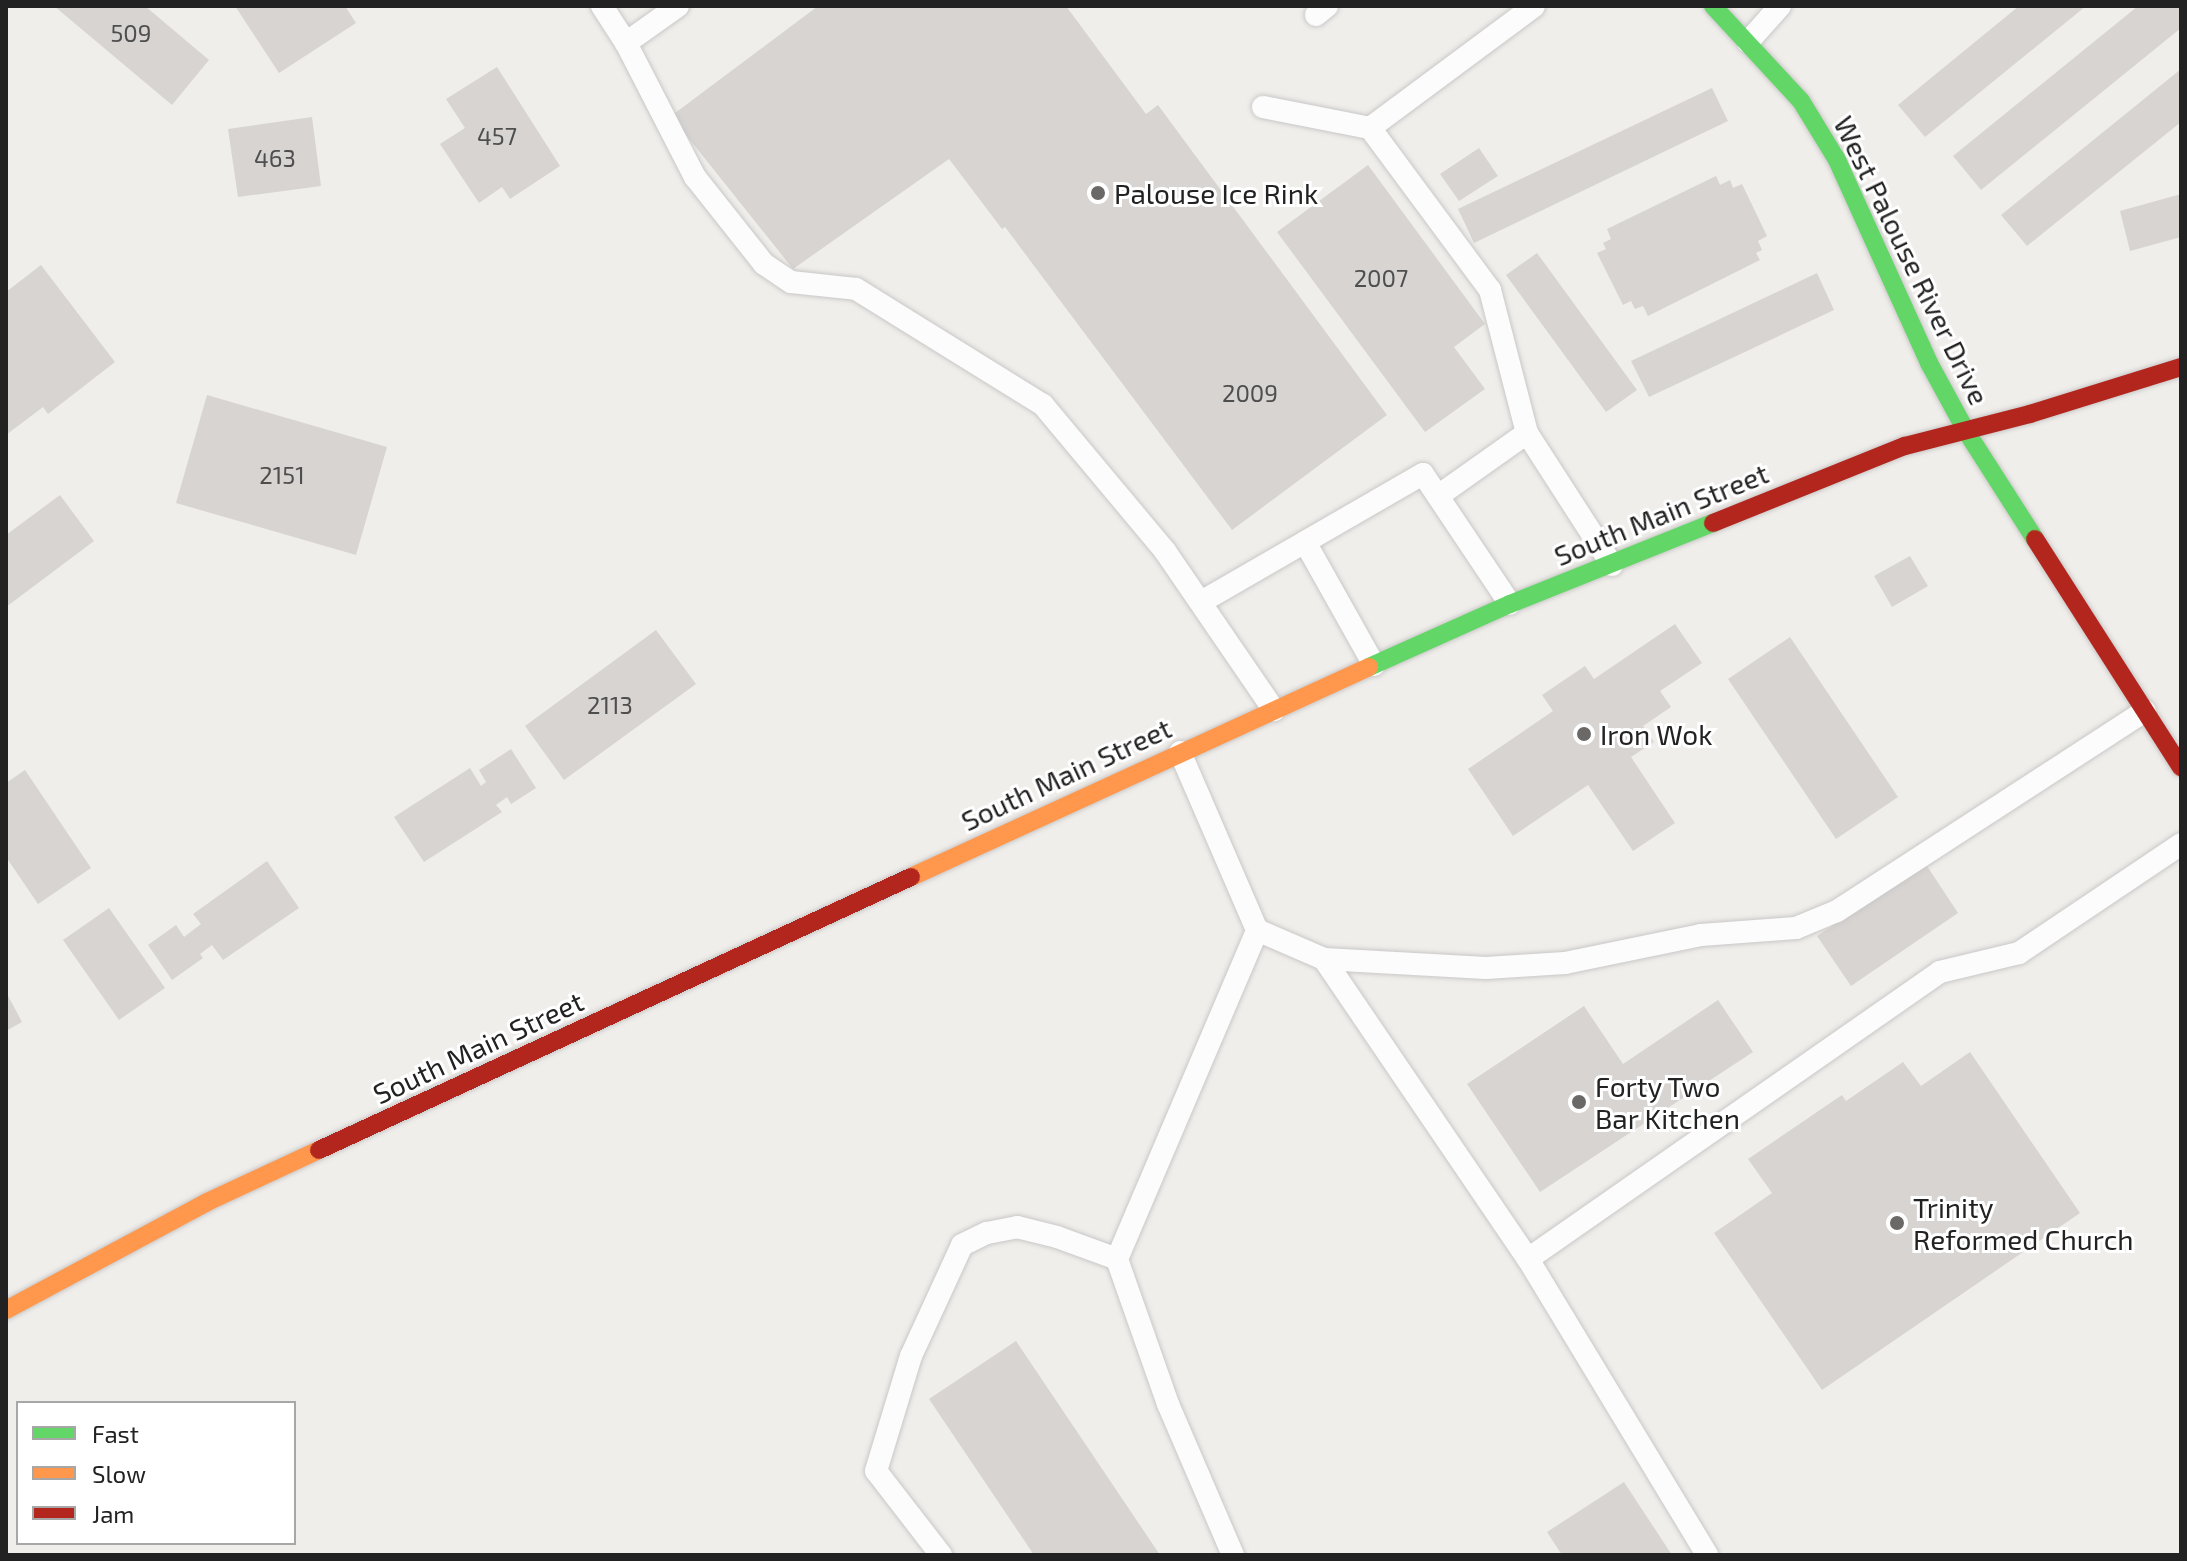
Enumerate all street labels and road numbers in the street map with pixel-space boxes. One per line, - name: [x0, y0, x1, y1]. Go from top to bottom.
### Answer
- street label: West Palouse River Drive: [1827, 110, 1997, 410]
- street label: South Main Street: [1549, 456, 1773, 572]
- street label: South Main Street: [956, 711, 1176, 837]
- street label: South Main Street: [368, 984, 588, 1110]

